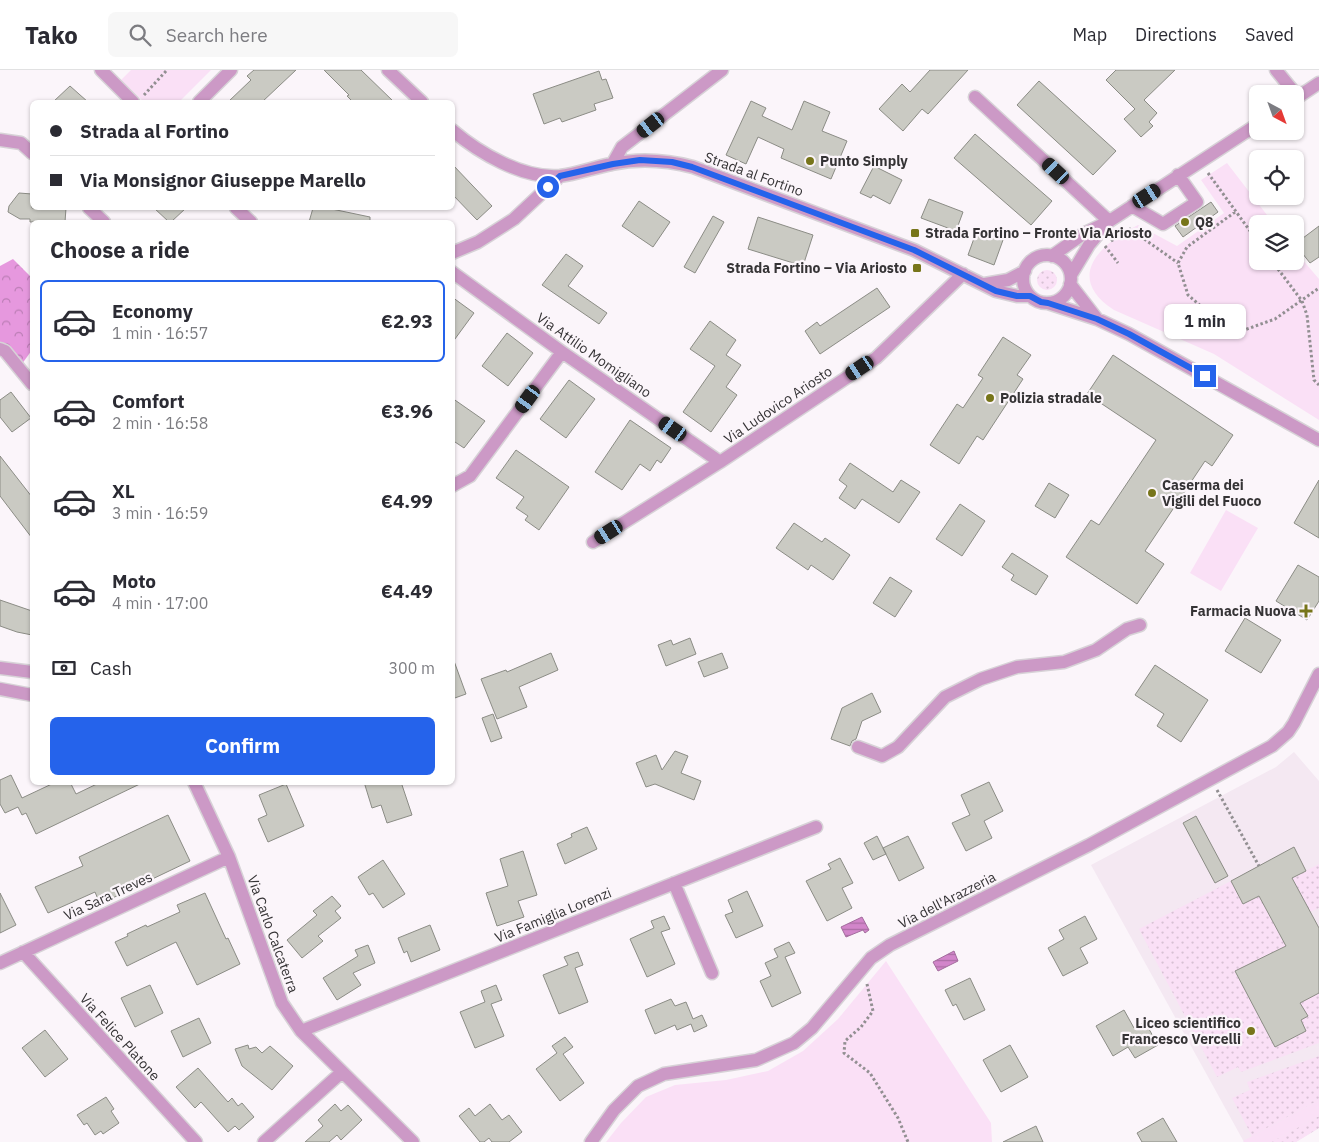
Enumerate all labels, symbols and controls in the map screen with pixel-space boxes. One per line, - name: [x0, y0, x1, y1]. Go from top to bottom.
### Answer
- search box: [108, 12, 458, 57]
- text: Tako: [25, 19, 78, 51]
- icon: search: [126, 21, 154, 49]
- text: Search here: [166, 23, 268, 47]
- text: Map: [1072, 23, 1107, 46]
- text: Directions: [1135, 23, 1217, 46]
- text: Saved: [1245, 23, 1294, 46]
- north arrow: [1249, 85, 1304, 140]
- map controls: [1249, 85, 1304, 270]
- car: [634, 110, 667, 140]
- text: Strada al Fortino: [80, 119, 229, 143]
- street label: Strada al Fortino: [702, 148, 806, 200]
- button: locate: [1249, 150, 1304, 205]
- place label: Punto Simply: [820, 152, 908, 170]
- marker: Punto Simply: [804, 155, 816, 167]
- car: [1039, 155, 1072, 187]
- text: Via Monsignor Giuseppe Marello: [80, 168, 366, 192]
- route start: [537, 176, 559, 198]
- car: [1130, 182, 1163, 210]
- place label: Q8: [1195, 213, 1213, 231]
- button: layers: [1249, 215, 1304, 270]
- marker: Q8: [1179, 216, 1191, 228]
- place label: Strada Fortino – Fronte Via Ariosto: [925, 224, 1152, 242]
- marker: Strada Fortino – Fronte Via Ariosto: [909, 227, 921, 239]
- text: Choose a ride: [50, 235, 190, 264]
- place label: Strada Fortino – Via Ariosto: [726, 259, 907, 277]
- marker: Strada Fortino – Via Ariosto: [911, 262, 923, 274]
- icon: car: [52, 299, 97, 344]
- text: Economy: [112, 299, 193, 323]
- callout: 1 min: [1164, 304, 1246, 338]
- text: €2.93: [381, 309, 433, 333]
- street label: Via Attilio Momigliano: [533, 309, 655, 402]
- text: 1 min: [1184, 311, 1226, 331]
- text: 1 min · 16:57: [112, 323, 208, 343]
- car: [843, 353, 876, 383]
- street label: Via Ludovico Ariosto: [720, 362, 836, 448]
- route end: [1194, 365, 1216, 387]
- car: [513, 382, 542, 416]
- icon: car: [52, 389, 97, 434]
- text: Comfort: [112, 389, 185, 413]
- place label: Polizia stradale: [1000, 389, 1102, 407]
- marker: Polizia stradale: [984, 392, 996, 404]
- text: €3.96: [381, 399, 433, 423]
- text: 2 min · 16:58: [112, 413, 208, 433]
- car: [656, 414, 689, 444]
- place label: Caserma dei Vigili del Fuoco: [1162, 476, 1262, 510]
- icon: car: [52, 479, 97, 524]
- text: XL: [112, 479, 135, 503]
- marker: Caserma dei Vigili del Fuoco: [1146, 487, 1158, 499]
- text: €4.99: [381, 489, 433, 513]
- text: 3 min · 16:59: [112, 503, 208, 523]
- car: [592, 518, 625, 546]
- icon: car: [52, 569, 97, 614]
- text: Moto: [112, 569, 156, 593]
- text: €4.49: [381, 579, 433, 603]
- text: 4 min · 17:00: [112, 593, 208, 613]
- place label: Farmacia Nuova: [1190, 602, 1296, 620]
- marker: Farmacia Nuova: [1300, 605, 1312, 617]
- icon: cash: [50, 654, 78, 682]
- text: Cash: [90, 656, 132, 680]
- text: 300 m: [388, 658, 435, 678]
- button: Confirm: [50, 717, 435, 775]
- street label: Via dell'Arazzeria: [895, 867, 999, 932]
- street label: Via Sara Treves: [61, 868, 155, 924]
- street label: Via Carlo Calcaterra: [243, 873, 303, 996]
- street label: Via Famiglia Lorenzi: [492, 883, 614, 947]
- street label: Via Felice Platone: [76, 990, 164, 1085]
- place label: Liceo scientifico Francesco Vercelli: [1122, 1014, 1241, 1048]
- marker: Liceo scientifico Francesco Vercelli: [1245, 1025, 1257, 1037]

